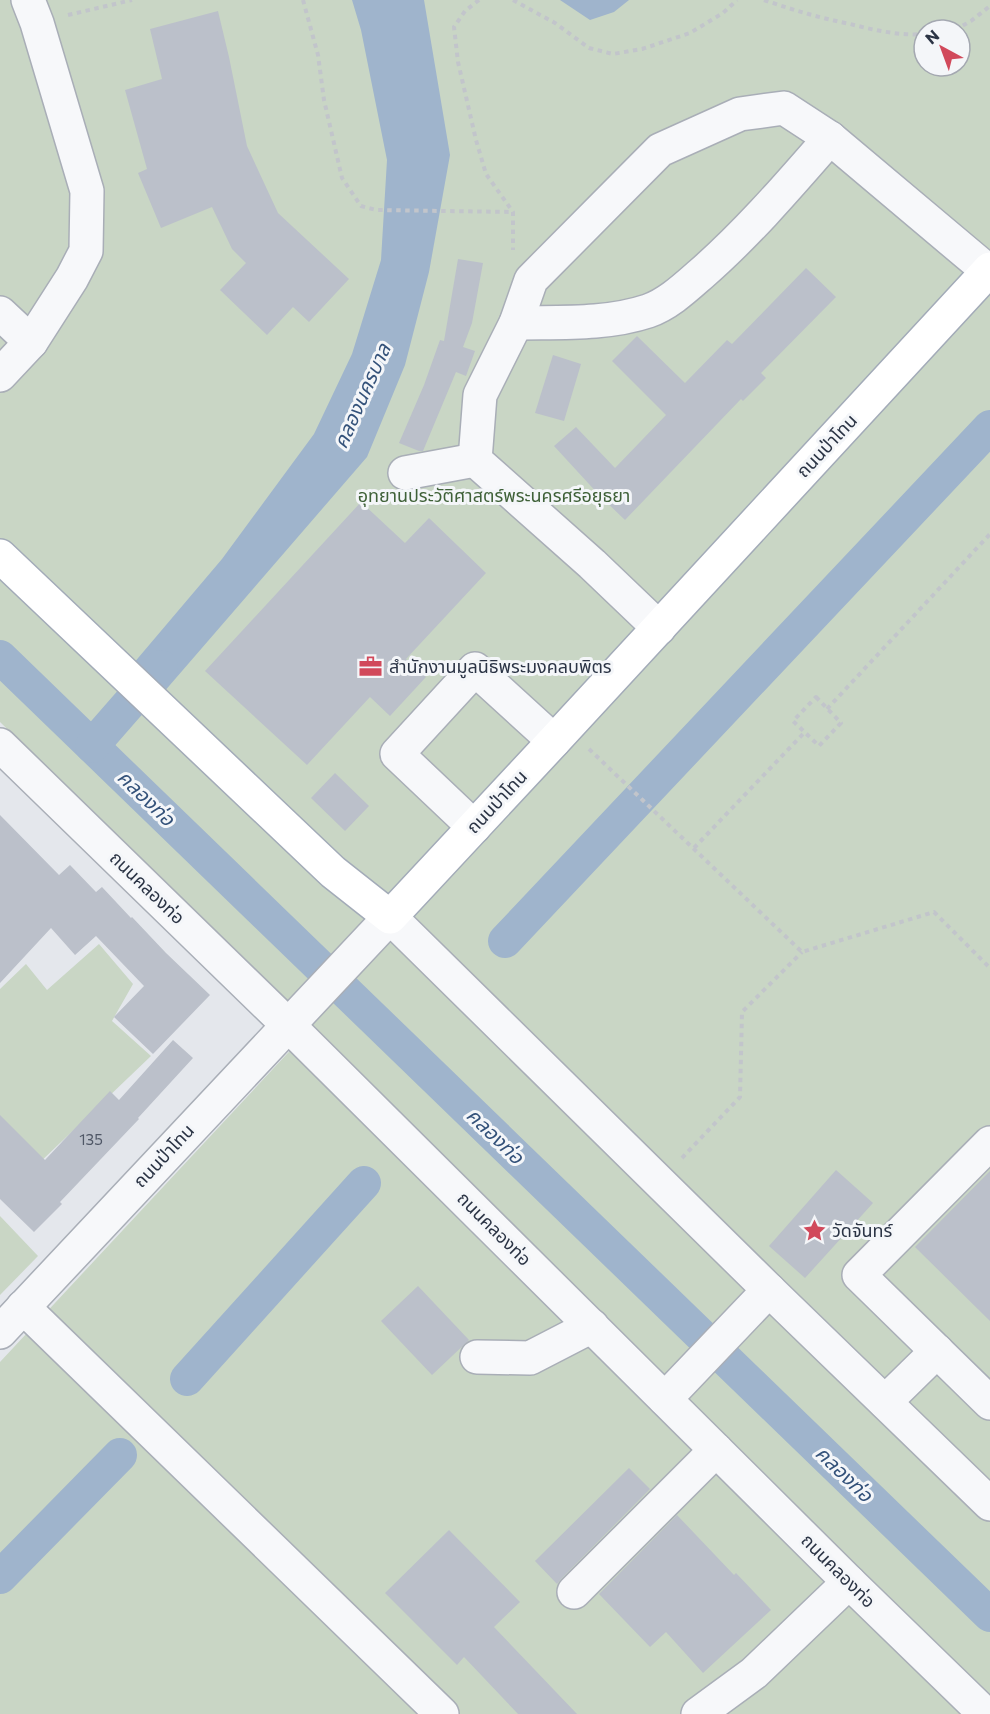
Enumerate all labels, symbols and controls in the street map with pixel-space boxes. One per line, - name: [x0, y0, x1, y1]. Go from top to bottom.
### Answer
- north arrow: [912, 18, 972, 78]
- text: N: [921, 25, 943, 47]
- water label: คลองนครบาล: [327, 339, 395, 452]
- street label: ถนนป่าโทน: [791, 409, 861, 482]
- park label: อุทยานประวัติศาสตร์พระนครศรีอยุธยา: [358, 484, 630, 507]
- office icon: สำนักงานมูลนิธิพระมงคลบพิตร: [358, 654, 384, 680]
- place label: สำนักงานมูลนิธิพระมงคลบพิตร: [389, 655, 612, 679]
- water label: คลองท่อ: [113, 764, 181, 831]
- street label: ถนนป่าโทน: [461, 765, 531, 838]
- street label: ถนนคลองท่อ: [106, 846, 190, 928]
- water label: คลองท่อ: [462, 1102, 530, 1169]
- street label: ถนนป่าโทน: [128, 1119, 198, 1192]
- house number: 135: [79, 1130, 103, 1148]
- street label: ถนนคลองท่อ: [453, 1187, 536, 1270]
- place icon: วัดจันทร์: [801, 1218, 827, 1244]
- place label: วัดจันทร์: [832, 1219, 893, 1241]
- water label: คลองท่อ: [811, 1440, 879, 1507]
- street label: ถนนคลองท่อ: [797, 1529, 880, 1612]

